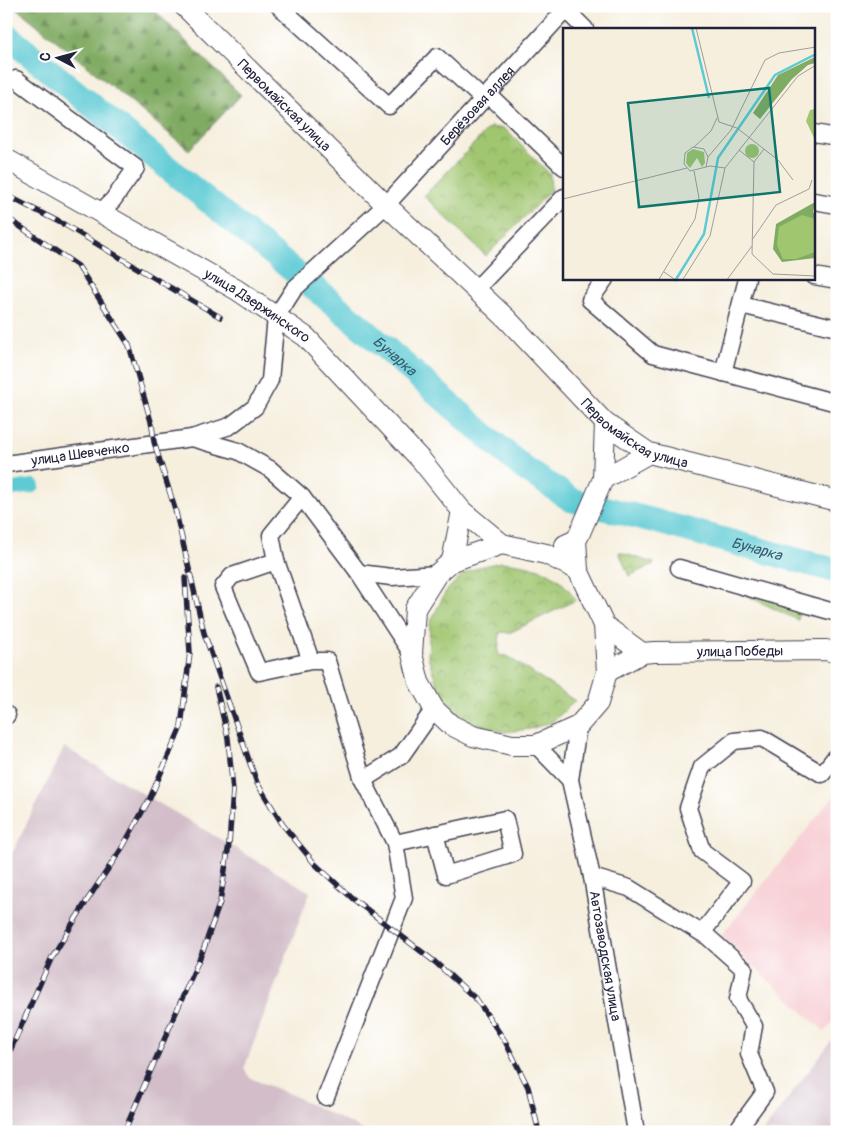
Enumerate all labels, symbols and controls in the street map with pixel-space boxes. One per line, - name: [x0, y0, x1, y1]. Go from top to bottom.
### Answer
- inset map: [563, 28, 816, 280]
- north arrow: [32, 32, 82, 82]
- text: С: [37, 51, 55, 62]
- street label: Первомайская улица: [234, 55, 335, 155]
- street label: Берёзовая аллея: [437, 63, 518, 149]
- street label: улица Дзержинского: [201, 264, 314, 346]
- water label: Бунарка: [369, 332, 421, 381]
- street label: Первомайская улица: [578, 395, 690, 471]
- street label: улица Шевченко: [29, 438, 131, 469]
- water label: Бунарка: [729, 533, 785, 565]
- street label: улица Победы: [696, 642, 783, 660]
- street label: Автозаводская улица: [586, 889, 625, 1022]

